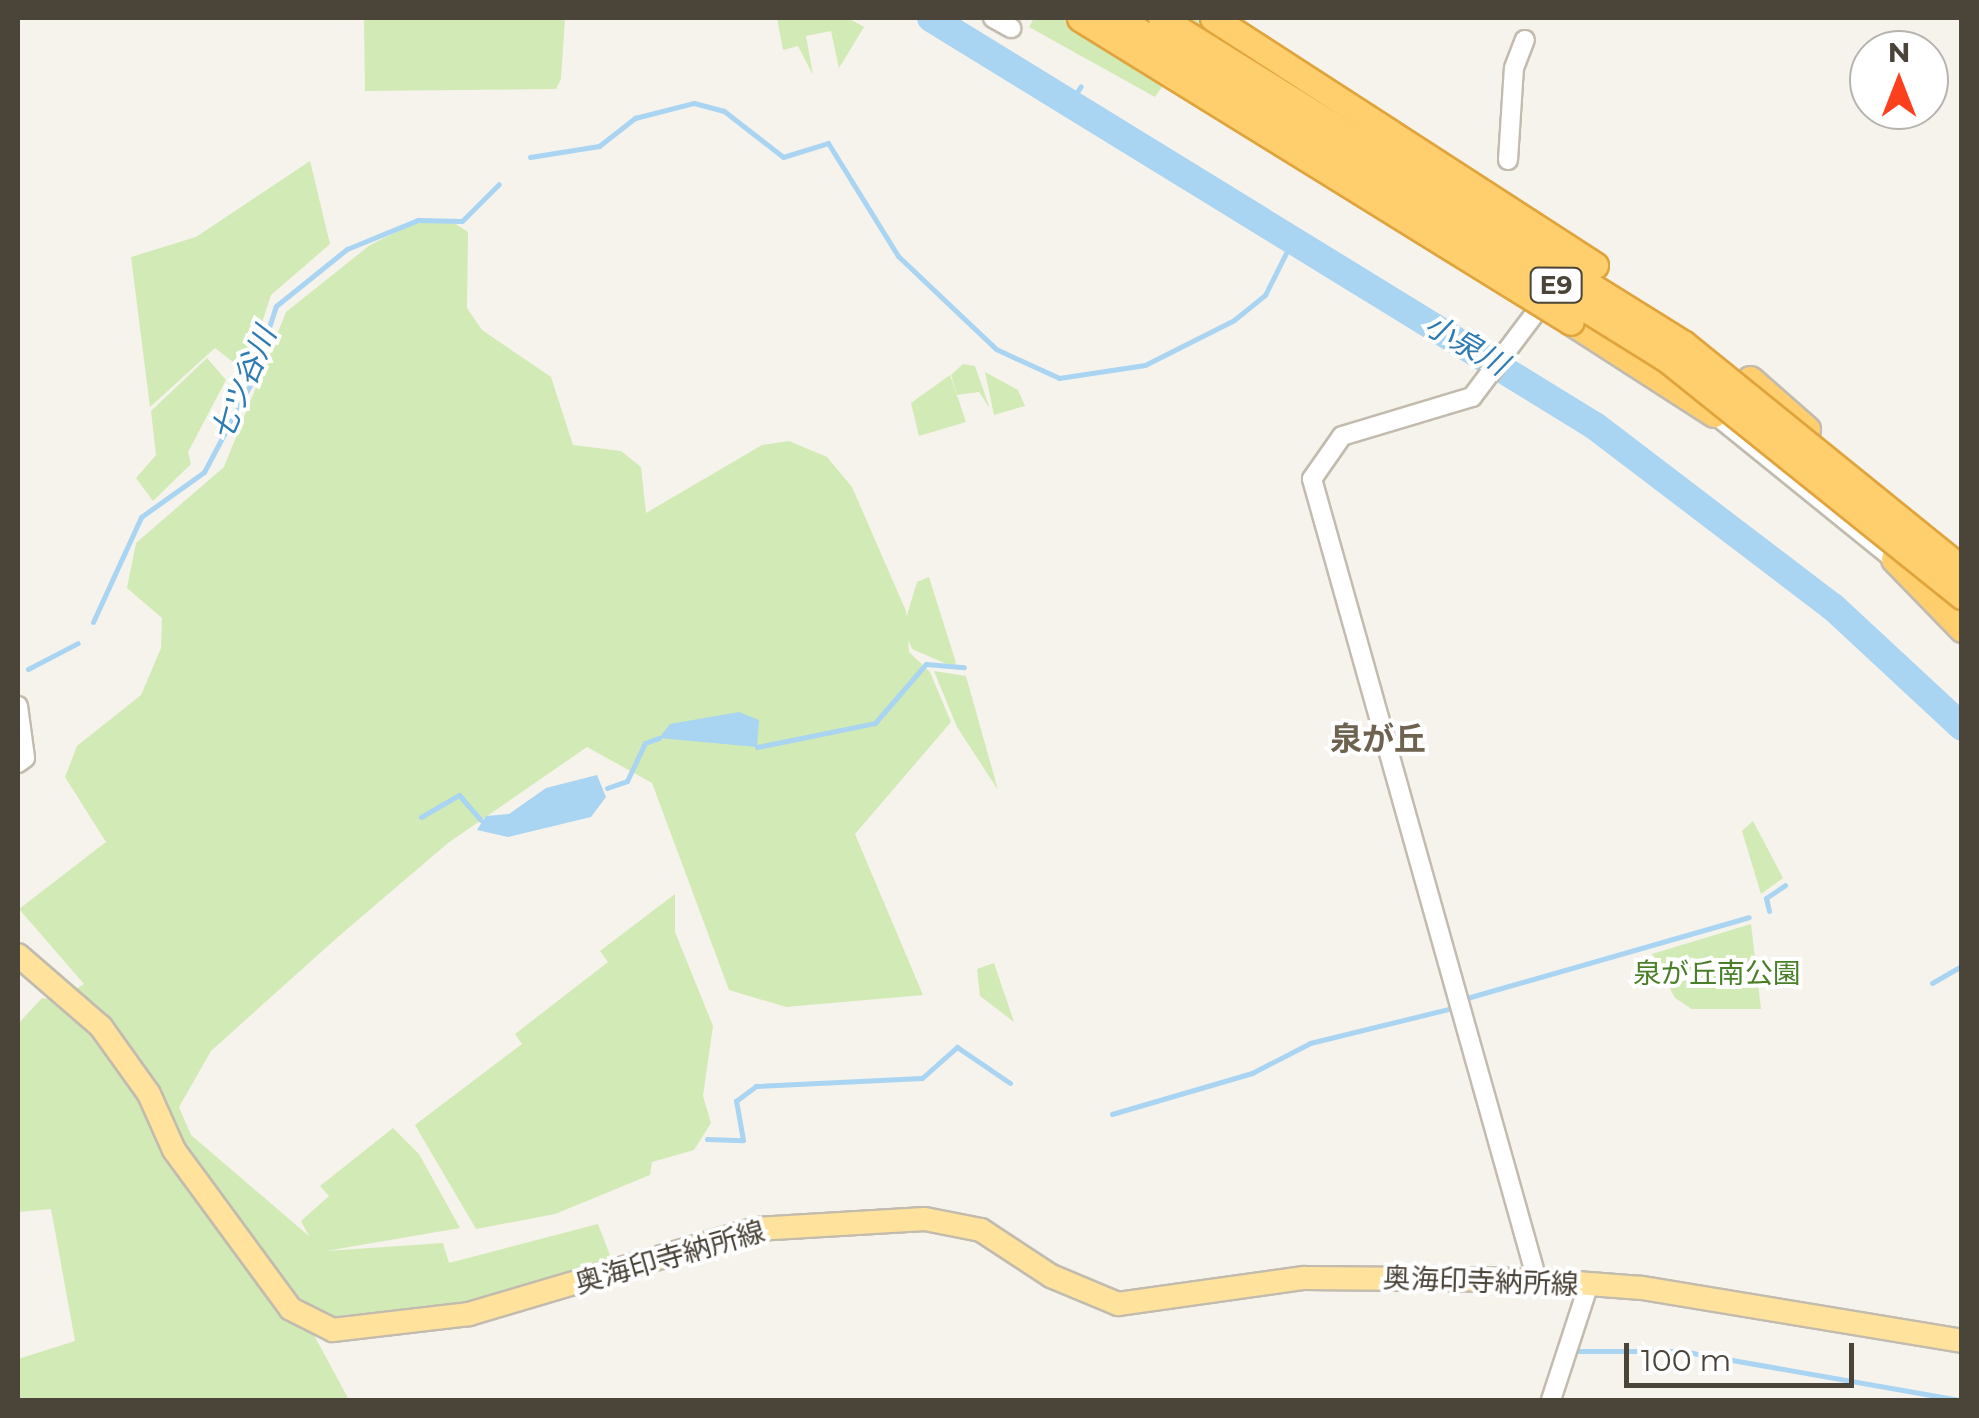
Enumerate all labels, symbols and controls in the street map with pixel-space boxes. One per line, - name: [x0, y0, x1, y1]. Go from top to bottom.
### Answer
- north arrow: [1849, 30, 1949, 130]
- text: N: [1888, 35, 1910, 69]
- road number: E9: [1528, 265, 1584, 305]
- water label: 小泉川: [1418, 307, 1514, 383]
- water label: 七ツ谷川: [204, 322, 284, 446]
- district label: 泉が丘: [1330, 720, 1426, 758]
- park label: 泉が丘南公園: [1633, 956, 1801, 990]
- street label: 奥海印寺納所線: [571, 1214, 769, 1300]
- street label: 奥海印寺納所線: [1382, 1261, 1580, 1301]
- scale bar: [1629, 1323, 1859, 1385]
- text: 100 m: [1641, 1342, 1731, 1379]

